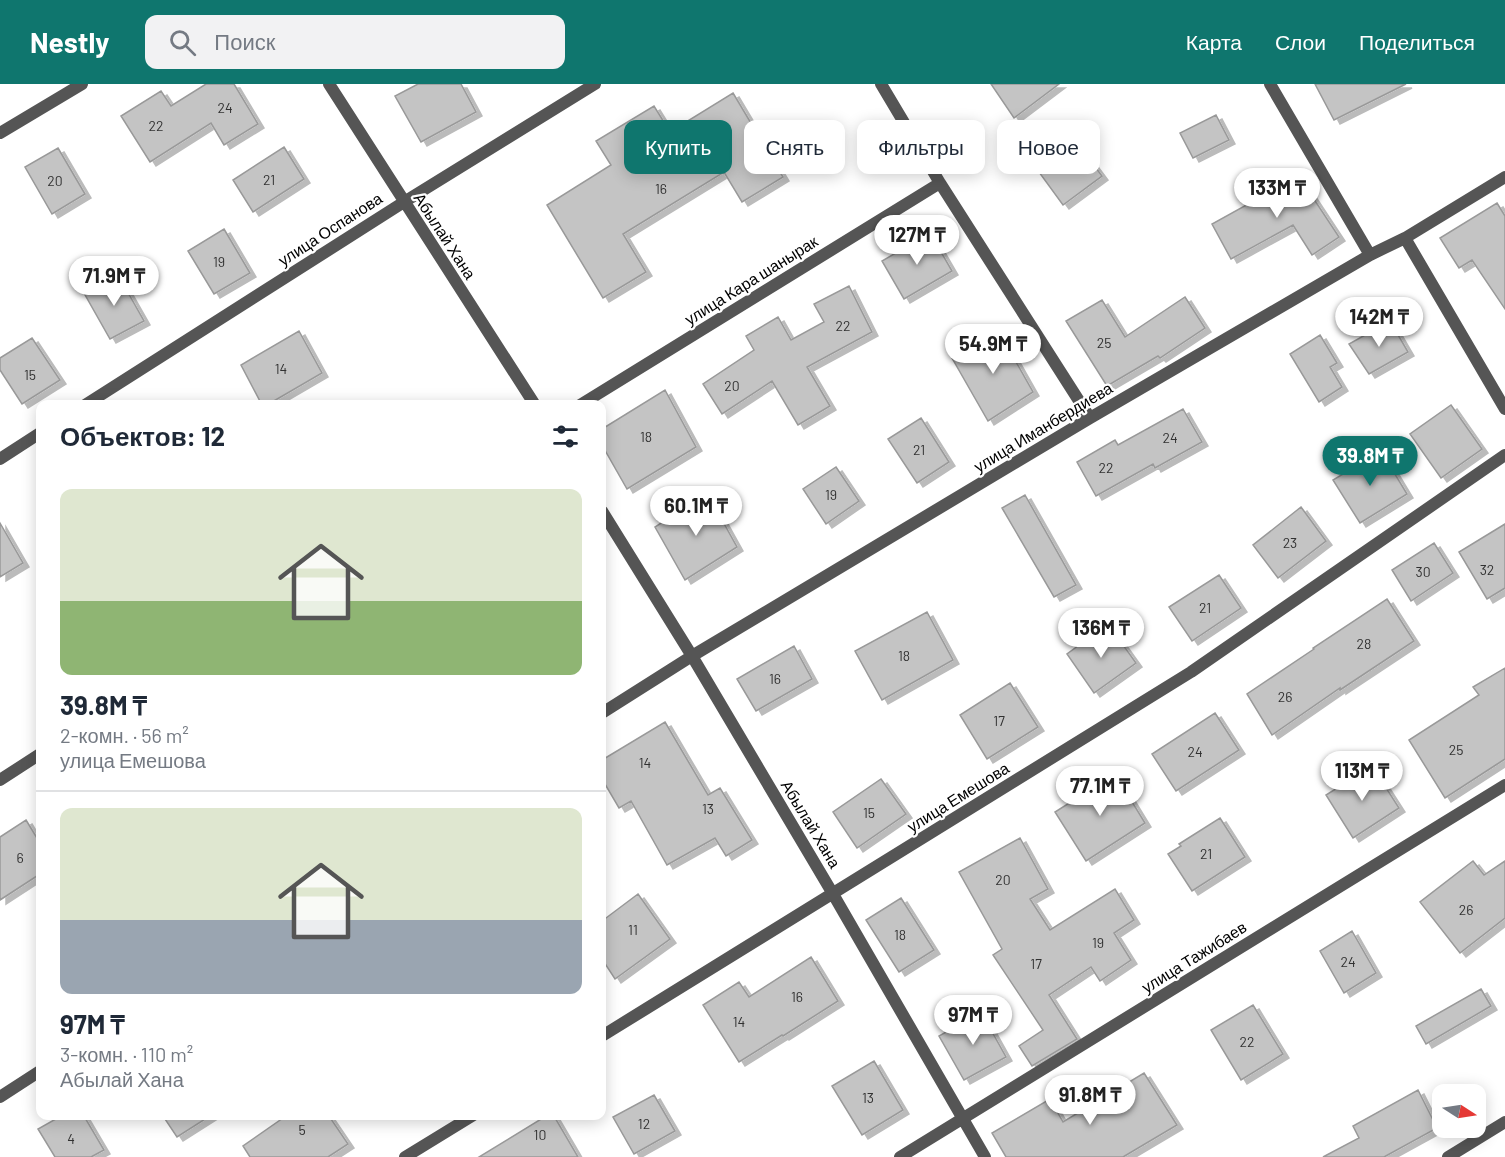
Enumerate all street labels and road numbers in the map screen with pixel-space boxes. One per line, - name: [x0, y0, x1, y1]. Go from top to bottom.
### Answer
- street label: улица Оспанова: [274, 188, 385, 269]
- street label: Абылай Хана: [410, 189, 480, 283]
- street label: улица Кара шанырак: [681, 230, 822, 328]
- street label: улица Иманбердиева: [970, 378, 1116, 475]
- street label: улица Емешова: [903, 758, 1012, 836]
- street label: Абылай Хана: [778, 776, 845, 871]
- street label: улица Тажибаев: [1138, 917, 1250, 996]

